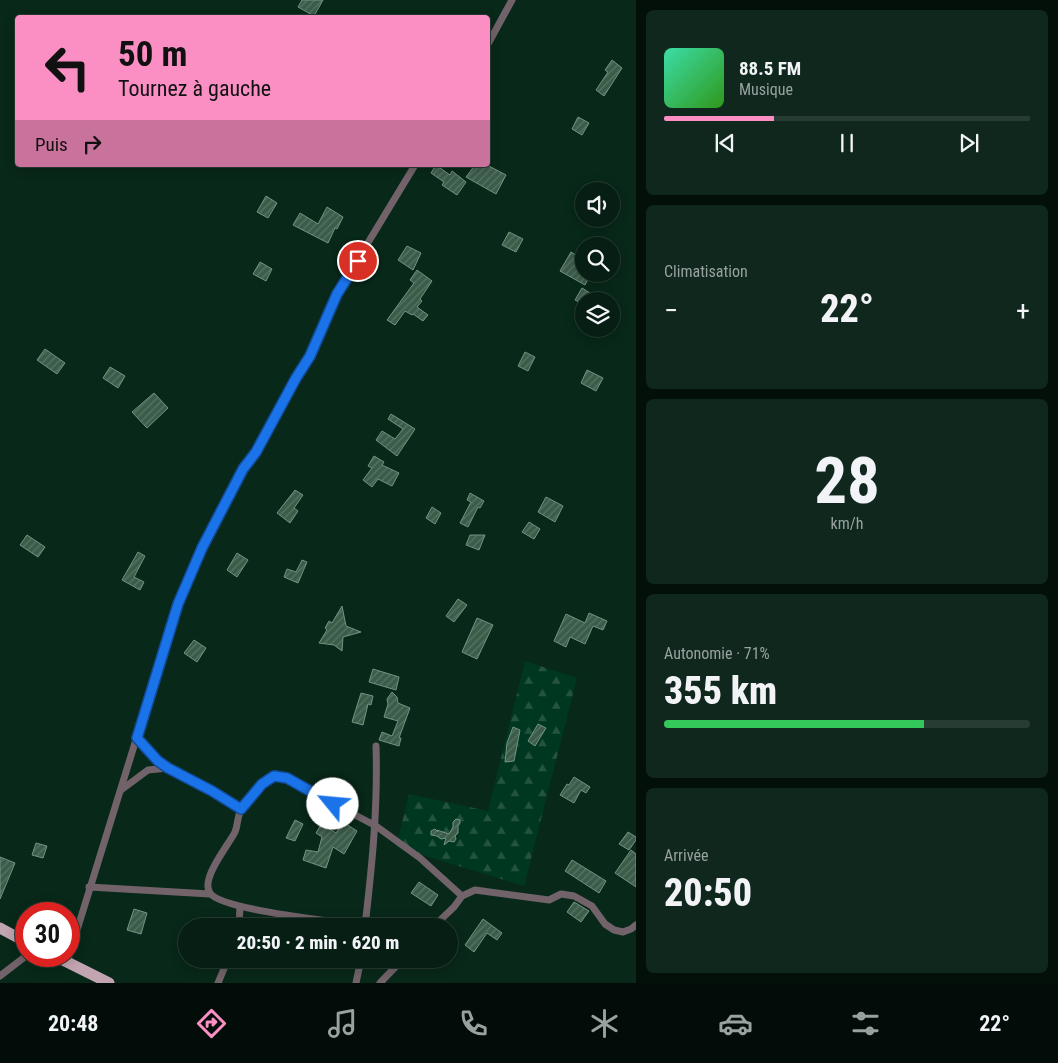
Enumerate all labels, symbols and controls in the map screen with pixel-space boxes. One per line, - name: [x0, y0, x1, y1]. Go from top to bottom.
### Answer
- text: 50 m: [118, 34, 187, 75]
- icon: left: [35, 35, 100, 100]
- text: 88.5 FM: [739, 57, 801, 80]
- text: Tournez à gauche: [118, 76, 271, 101]
- text: Musique: [739, 80, 793, 99]
- icon: previous: [711, 129, 739, 157]
- icon: pause: [833, 129, 861, 157]
- icon: next: [955, 129, 983, 157]
- icon: right: [78, 130, 106, 158]
- text: Puis: [35, 133, 68, 156]
- map controls: [575, 182, 620, 337]
- button: sound: [575, 182, 620, 227]
- button: search: [575, 237, 620, 282]
- pin: [337, 240, 379, 282]
- icon: arrive: [344, 247, 372, 275]
- text: Climatisation: [664, 262, 748, 281]
- text: 22°: [820, 287, 874, 331]
- button: layers: [575, 292, 620, 337]
- text: −: [664, 294, 678, 327]
- text: +: [1016, 294, 1030, 327]
- text: 28: [814, 443, 880, 519]
- text: km/h: [831, 514, 863, 533]
- text: Autonomie · 71%: [664, 644, 770, 663]
- text: 355 km: [664, 669, 777, 713]
- position arrow: [306, 777, 358, 829]
- text: Arrivée: [664, 846, 708, 865]
- text: 20:50: [664, 871, 752, 915]
- speed limit sign: 30: [15, 902, 80, 967]
- text: 20:50 · 2 min · 620 m: [237, 931, 399, 954]
- icon: directions: [194, 1006, 229, 1041]
- icon: music: [325, 1006, 360, 1041]
- icon: phone: [456, 1006, 491, 1041]
- icon: climate: [587, 1006, 622, 1041]
- icon: car: [718, 1006, 753, 1041]
- icon: filters: [848, 1006, 883, 1041]
- text: 20:48: [48, 1011, 98, 1036]
- text: 22°: [979, 1011, 1010, 1036]

